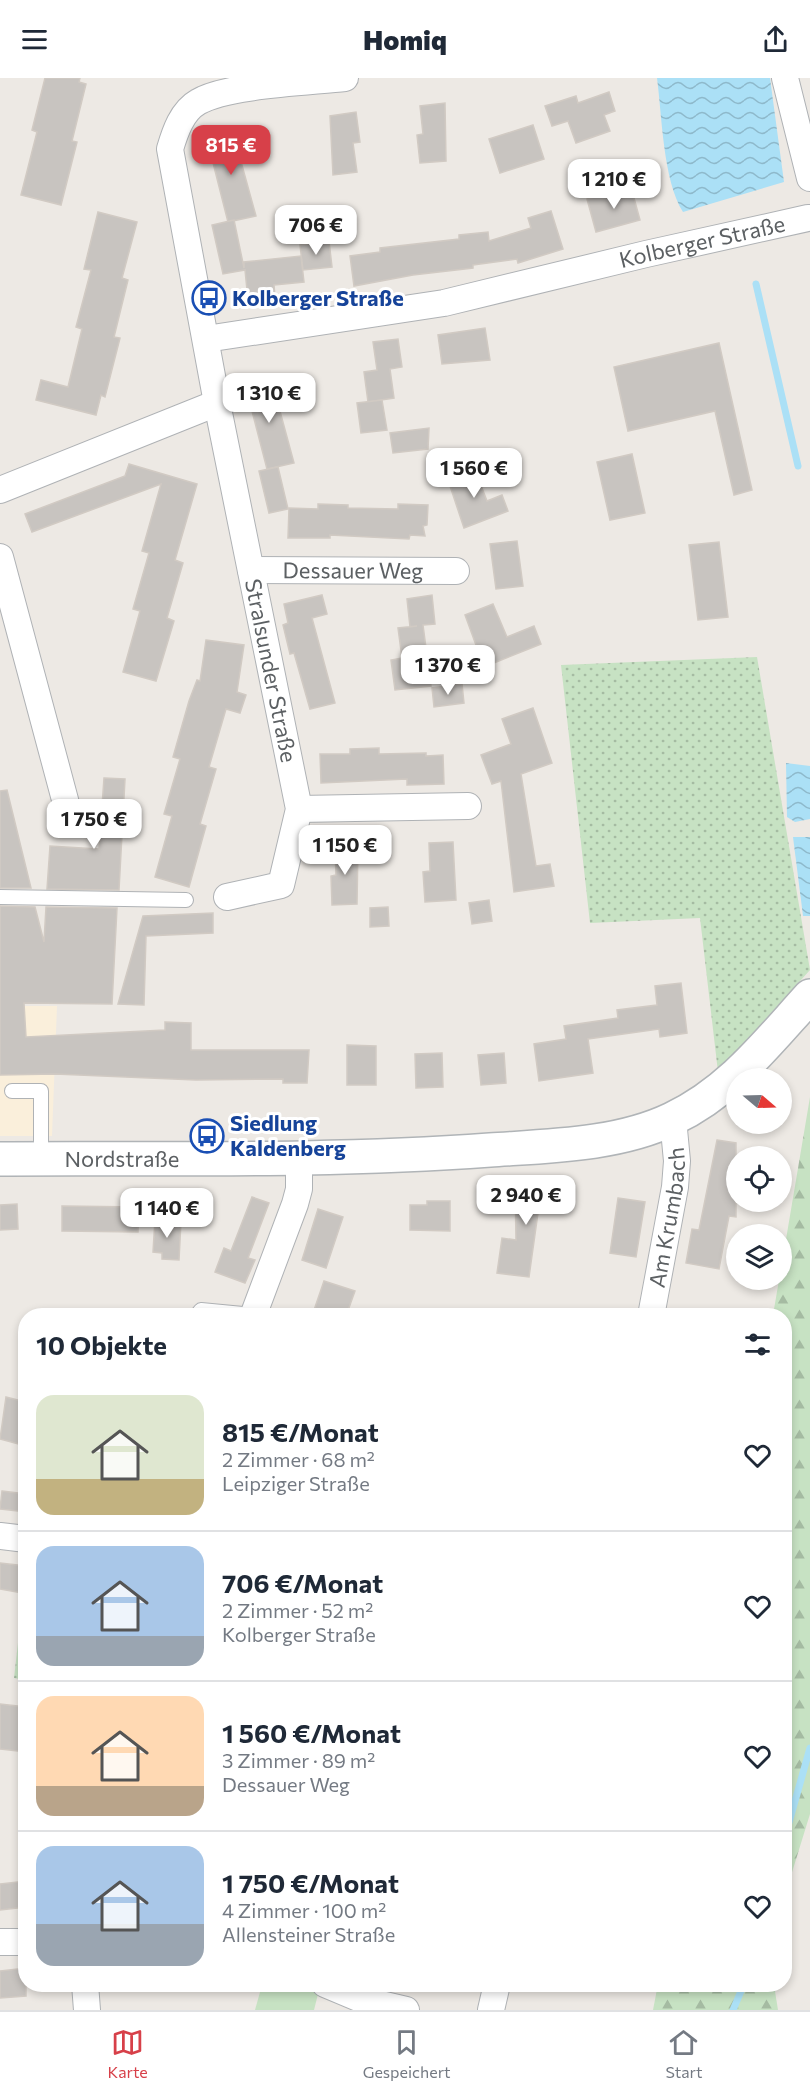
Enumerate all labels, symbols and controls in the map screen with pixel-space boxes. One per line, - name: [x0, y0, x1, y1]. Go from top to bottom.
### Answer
- icon: menu: [18, 23, 51, 56]
- text: Homiq: [363, 23, 447, 56]
- icon: share: [759, 23, 792, 56]
- pin: 815 €: [189, 125, 273, 176]
- text: 815 €: [206, 132, 256, 156]
- pin: 1 210 €: [559, 159, 669, 210]
- text: 1 210 €: [582, 166, 646, 190]
- pin: 706 €: [274, 205, 358, 256]
- street label: Kolberger Straße: [616, 210, 788, 273]
- text: 706 €: [289, 212, 343, 236]
- bus stop icon: Kolberger Straße: [191, 280, 227, 316]
- place label: Kolberger Straße: [232, 284, 404, 311]
- pin: 1 310 €: [214, 373, 324, 424]
- text: 1 310 €: [237, 380, 301, 404]
- pin: 1 560 €: [419, 448, 529, 499]
- text: 1 560 €: [440, 455, 508, 479]
- street label: Dessauer Weg: [283, 556, 423, 584]
- street label: Stralsunder Straße: [240, 576, 303, 765]
- pin: 1 370 €: [393, 645, 503, 696]
- text: 1 370 €: [415, 652, 481, 676]
- pin: 1 750 €: [39, 799, 149, 850]
- text: 1 750 €: [61, 806, 127, 830]
- pin: 1 150 €: [290, 825, 400, 876]
- text: 1 150 €: [313, 832, 377, 856]
- north arrow: [726, 1068, 792, 1134]
- map controls: [726, 1068, 792, 1290]
- place label: Siedlung Kaldenberg: [230, 1109, 346, 1161]
- bus stop icon: Siedlung Kaldenberg: [189, 1118, 225, 1154]
- street label: Nordstraße: [64, 1145, 179, 1172]
- street label: Am Krumbach: [643, 1146, 690, 1290]
- button: locate: [726, 1146, 792, 1212]
- pin: 2 940 €: [471, 1175, 581, 1226]
- text: 2 940 €: [491, 1182, 562, 1206]
- pin: 1 140 €: [112, 1188, 222, 1239]
- text: 1 140 €: [134, 1195, 200, 1219]
- button: layers: [726, 1224, 792, 1290]
- icon: filters: [741, 1328, 774, 1361]
- text: 10 Objekte: [36, 1329, 167, 1360]
- text: 815 €/Monat: [222, 1416, 379, 1447]
- icon: home: [84, 1419, 156, 1491]
- icon: heart: [741, 1439, 774, 1472]
- text: 2 Zimmer · 68 m²: [222, 1447, 375, 1471]
- text: Leipziger Straße: [222, 1471, 370, 1495]
- text: 706 €/Monat: [222, 1567, 383, 1598]
- icon: home: [84, 1570, 156, 1642]
- icon: heart: [741, 1590, 774, 1623]
- text: 2 Zimmer · 52 m²: [222, 1598, 373, 1622]
- text: Kolberger Straße: [222, 1622, 376, 1646]
- text: 1 560 €/Monat: [222, 1717, 401, 1748]
- icon: home: [84, 1720, 156, 1792]
- icon: heart: [741, 1740, 774, 1773]
- text: 3 Zimmer · 89 m²: [222, 1748, 375, 1772]
- text: Dessauer Weg: [222, 1772, 350, 1796]
- text: 1 750 €/Monat: [222, 1867, 399, 1898]
- icon: home: [84, 1870, 156, 1942]
- icon: heart: [741, 1890, 774, 1923]
- text: 4 Zimmer · 100 m²: [222, 1898, 386, 1922]
- text: Allensteiner Straße: [222, 1922, 395, 1946]
- tab: Karte: [107, 2026, 148, 2081]
- tab: Gespeichert: [363, 2026, 451, 2081]
- tab: Start: [665, 2026, 703, 2081]

